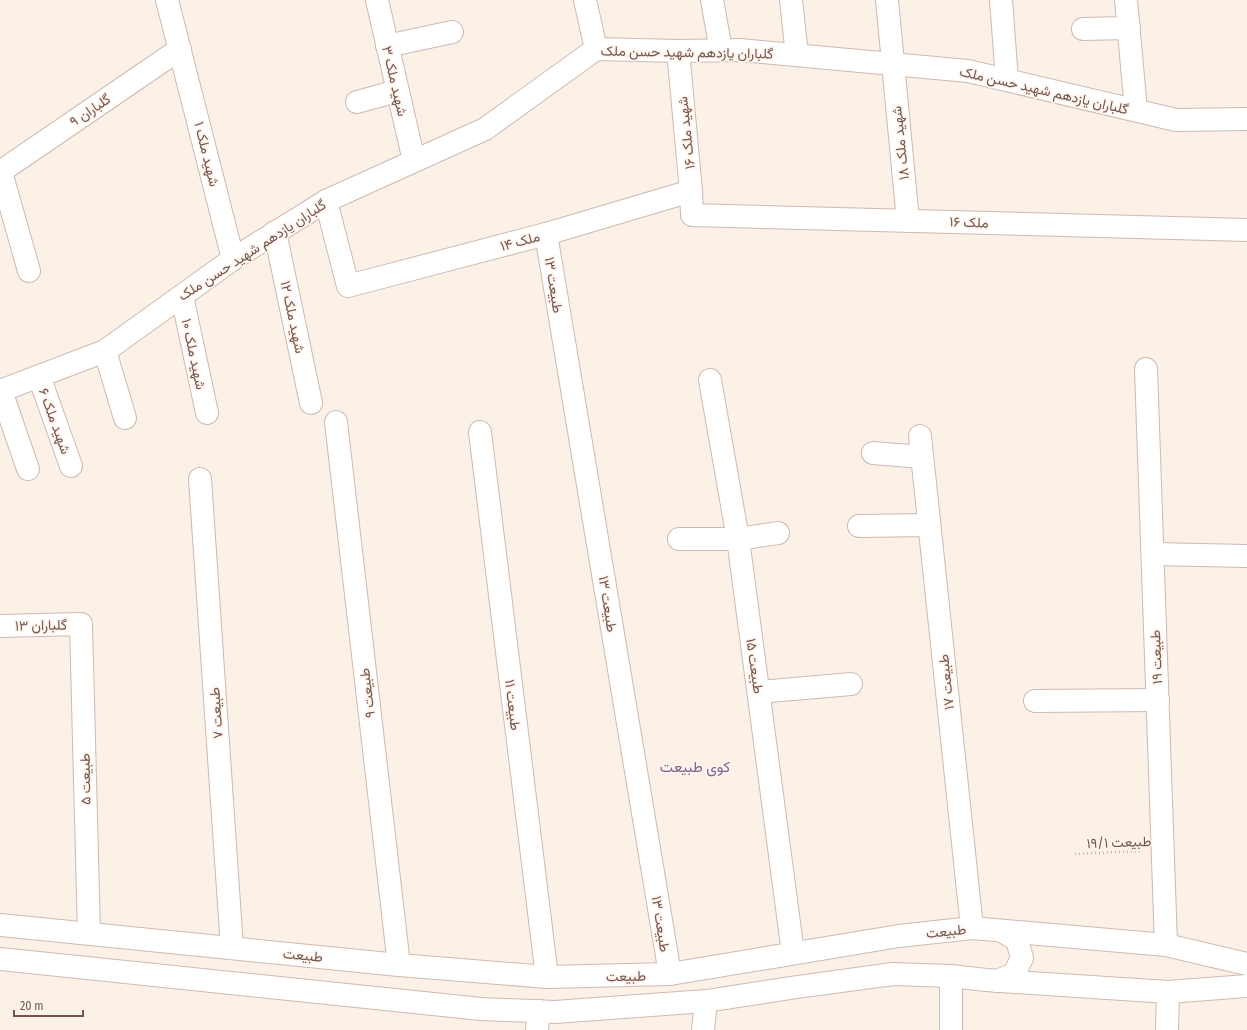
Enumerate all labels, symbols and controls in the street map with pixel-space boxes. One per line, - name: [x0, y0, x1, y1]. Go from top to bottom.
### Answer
- street label: گلباران یازدهم شهید حسن ملک: [600, 42, 774, 63]
- street label: ۳ شهید ملک: [378, 44, 411, 118]
- street label: گلباران یازدهم شهید حسن ملک: [958, 63, 1130, 118]
- street label: ۹ گلباران: [67, 91, 114, 130]
- street label: شهید ملک ۱۶: [674, 96, 699, 170]
- street label: شهید ملک ۱۸: [888, 105, 913, 181]
- street label: ۱ شهید ملک: [190, 120, 223, 188]
- street label: گلباران یازدهم شهید حسن ملک: [175, 196, 329, 305]
- street label: ملک ۱۶: [949, 213, 989, 232]
- street label: ملک ۱۴: [498, 228, 542, 255]
- street label: طبیعت ۱۳: [541, 256, 566, 314]
- street label: ۱۲ شهید ملک: [277, 279, 308, 355]
- street label: ۱۰ شهید ملک: [178, 317, 209, 391]
- street label: ۶ شهید ملک: [35, 386, 74, 457]
- street label: طبیعت ۱۳: [595, 575, 620, 633]
- street label: ۱۳ گلباران: [15, 617, 67, 634]
- street label: طبیعت ۱۹: [1147, 630, 1166, 684]
- street label: طبیعت ۱۵: [742, 637, 767, 695]
- street label: طبیعت ۱۷: [935, 653, 958, 711]
- street label: طبیعت ۹: [356, 667, 379, 719]
- street label: طبیعت ۱۱: [501, 678, 524, 732]
- street label: طبیعت ۷: [206, 687, 227, 739]
- street label: ۵ طبیعت: [77, 753, 94, 805]
- district label: کوی طبیعت: [660, 758, 731, 777]
- street label: طبیعت ۱۹/۱: [1086, 833, 1152, 852]
- street label: طبیعت ۱۳: [648, 895, 673, 953]
- street label: طبیعت: [925, 921, 967, 942]
- street label: طبیعت: [282, 945, 324, 966]
- street label: طبیعت: [606, 968, 646, 985]
- scale bar: [14, 992, 83, 1018]
- text: 20 m: [20, 999, 44, 1013]

